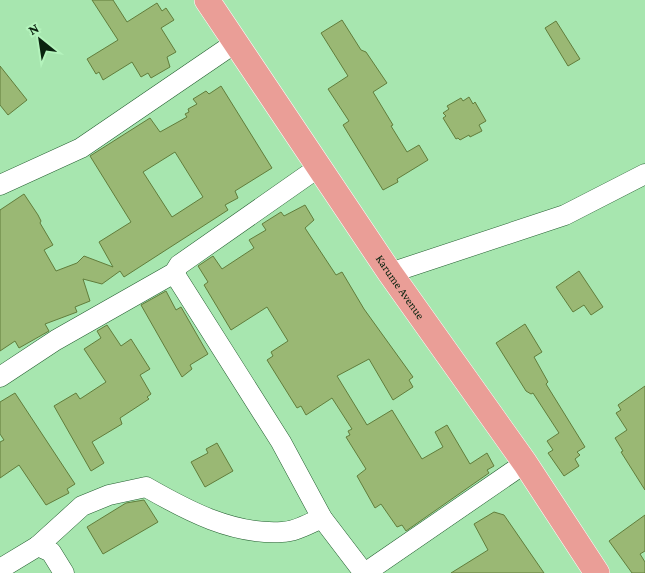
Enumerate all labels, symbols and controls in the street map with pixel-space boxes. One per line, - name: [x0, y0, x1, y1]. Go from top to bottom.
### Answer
- north arrow: [15, 15, 65, 65]
- text: N: [25, 19, 42, 38]
- street label: Karume Avenue: [373, 252, 428, 322]

